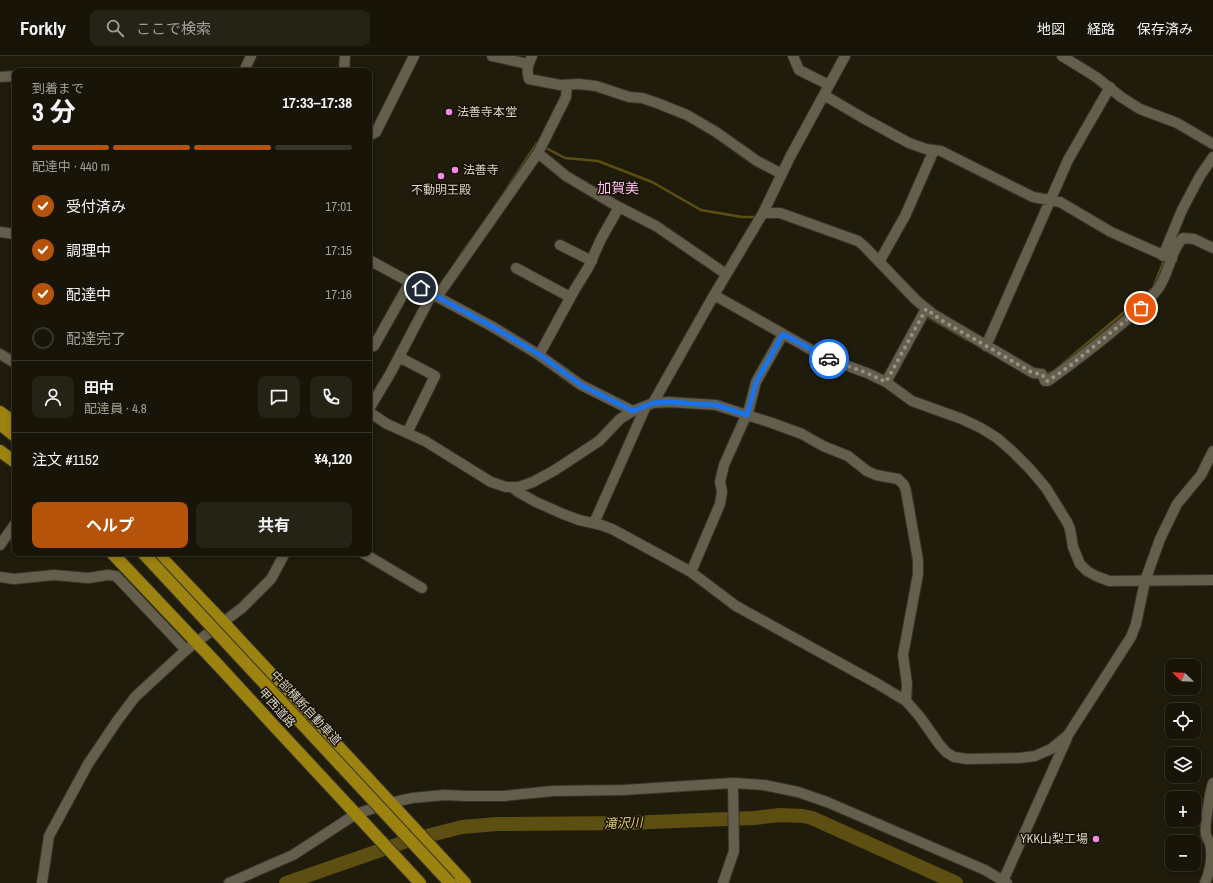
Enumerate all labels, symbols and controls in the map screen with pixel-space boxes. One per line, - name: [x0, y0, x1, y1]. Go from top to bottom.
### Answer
- search box: [90, 10, 370, 46]
- text: Forkly: [20, 15, 66, 41]
- icon: search: [104, 17, 126, 39]
- text: ここで検索: [136, 18, 211, 39]
- text: 地図: [1037, 20, 1065, 38]
- text: 経路: [1087, 20, 1115, 38]
- text: 保存済み: [1137, 20, 1193, 38]
- text: 到着まで: [32, 80, 84, 97]
- text: 17:33–17:38: [282, 92, 352, 113]
- text: 3 分: [32, 94, 76, 129]
- place label: 法善寺本堂: [457, 104, 517, 120]
- marker: 法善寺本堂: [444, 107, 454, 117]
- text: 配達中 · 440 m: [32, 158, 110, 175]
- place label: 法善寺: [463, 162, 499, 178]
- marker: 法善寺: [450, 165, 460, 175]
- marker: 不動明王殿: [436, 171, 446, 181]
- district label: 加賀美: [597, 179, 639, 197]
- place label: 不動明王殿: [411, 182, 471, 198]
- icon: check: [32, 195, 54, 217]
- text: 受付済み: [66, 196, 126, 217]
- text: 17:01: [325, 198, 352, 215]
- icon: check: [32, 239, 54, 261]
- text: 調理中: [66, 240, 111, 261]
- text: 17:15: [325, 242, 352, 259]
- pin: [404, 271, 438, 305]
- icon: home: [410, 277, 432, 299]
- icon: check: [32, 283, 54, 305]
- text: 配達中: [66, 284, 111, 305]
- text: 17:16: [325, 286, 352, 303]
- pin: [1124, 291, 1158, 325]
- icon: bag: [1130, 297, 1152, 319]
- text: 配達完了: [66, 328, 126, 349]
- courier: [809, 339, 849, 379]
- icon: car: [818, 348, 840, 370]
- button: person: [32, 376, 74, 418]
- button: chat: [258, 376, 300, 418]
- button: phone: [310, 376, 352, 418]
- text: 田中: [84, 377, 114, 398]
- text: 配達員 · 4.8: [84, 400, 147, 417]
- text: ¥4,120: [314, 448, 352, 469]
- text: 注文 #1152: [32, 449, 99, 470]
- button: ヘルプ: [32, 502, 188, 548]
- button: 共有: [196, 502, 352, 548]
- north arrow: [1165, 659, 1201, 695]
- map controls: [1165, 659, 1201, 871]
- street label: 中部横断自動車道: [267, 667, 345, 749]
- street label: 甲西道路: [255, 685, 299, 731]
- button: locate: [1165, 703, 1201, 739]
- button: layers: [1165, 747, 1201, 783]
- button: +: [1165, 791, 1201, 827]
- water label: 滝沢川: [603, 814, 645, 832]
- place label: YKK山梨工場: [1020, 831, 1088, 847]
- marker: YKK山梨工場: [1091, 834, 1101, 844]
- button: −: [1165, 835, 1201, 871]

